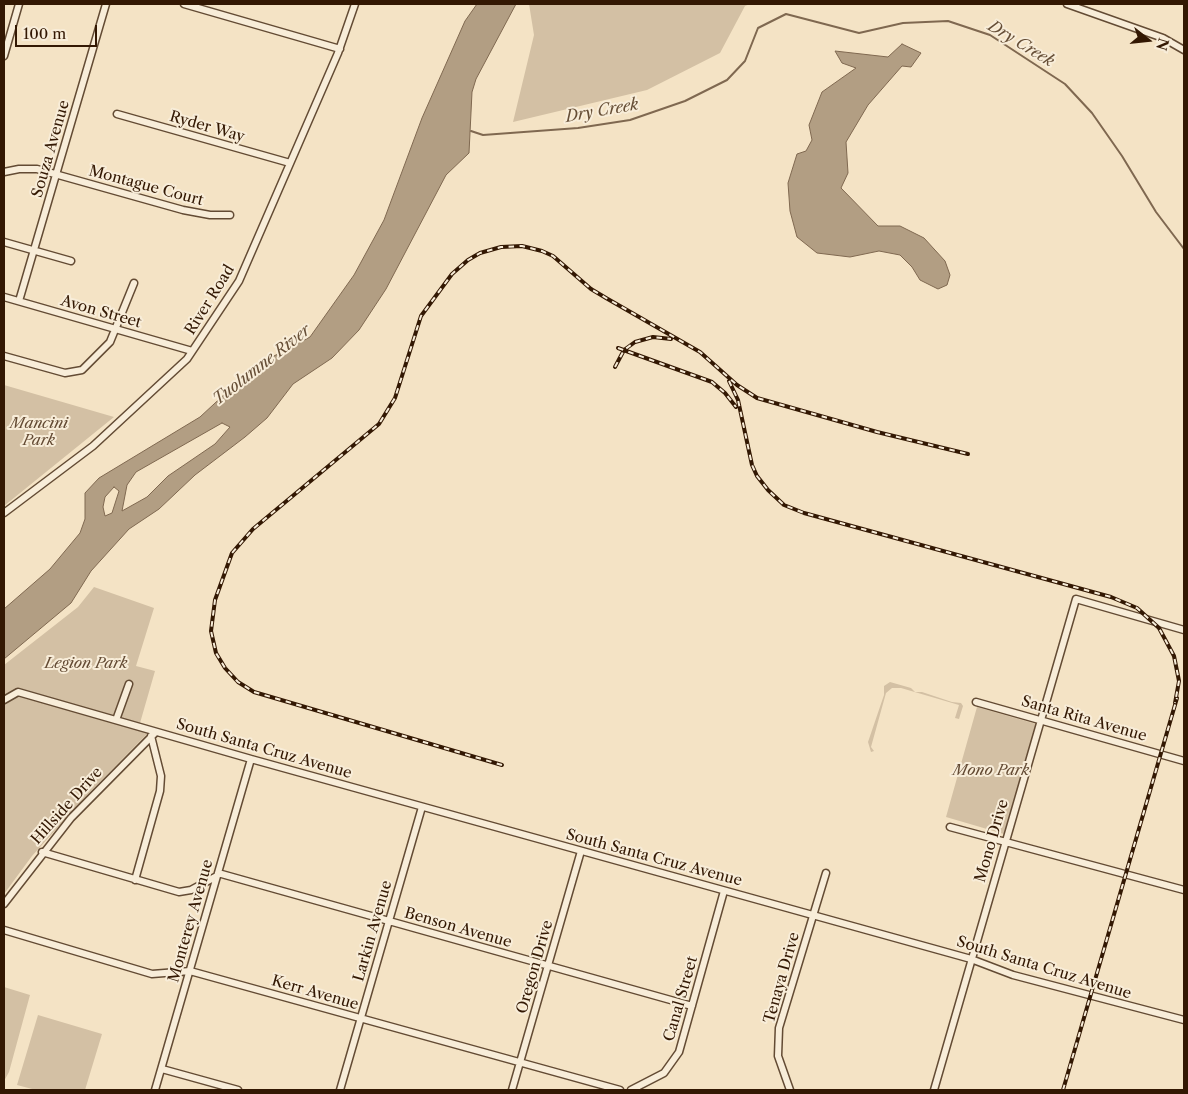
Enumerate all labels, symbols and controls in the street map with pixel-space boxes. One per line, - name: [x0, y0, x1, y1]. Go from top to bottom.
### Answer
- scale bar: [18, 15, 100, 47]
- north arrow: [1123, 15, 1173, 65]
- water label: Dry Creek: [984, 17, 1058, 71]
- text: 100 m: [23, 24, 66, 43]
- text: N: [1152, 36, 1173, 52]
- water label: Dry Creek: [564, 95, 640, 127]
- street label: Souza Avenue: [29, 98, 73, 200]
- street label: Ryder Way: [167, 108, 247, 146]
- street label: Montague Court: [87, 162, 205, 210]
- street label: River Road: [181, 262, 239, 338]
- street label: Avon Street: [59, 292, 143, 332]
- water label: Tuolumne River: [209, 321, 315, 409]
- park label: Mancini Park: [10, 415, 68, 450]
- park label: Legion Park: [44, 655, 128, 673]
- street label: Santa Rita Avenue: [1019, 693, 1149, 745]
- street label: South Santa Cruz Avenue: [174, 715, 354, 783]
- park label: Mono Park: [953, 762, 1029, 780]
- street label: Hillside Drive: [28, 764, 106, 848]
- street label: Mono Drive: [972, 797, 1012, 885]
- street label: South Santa Cruz Avenue: [564, 826, 744, 890]
- street label: Monterey Avenue: [165, 857, 217, 985]
- street label: Larkin Avenue: [350, 879, 396, 983]
- street label: Benson Avenue: [402, 904, 514, 952]
- street label: Oregon Drive: [513, 918, 557, 1016]
- street label: Tenaya Drive: [760, 930, 804, 1026]
- street label: South Santa Cruz Avenue: [954, 933, 1134, 1003]
- street label: Canal Street: [660, 954, 702, 1044]
- street label: Kerr Avenue: [269, 972, 361, 1014]

